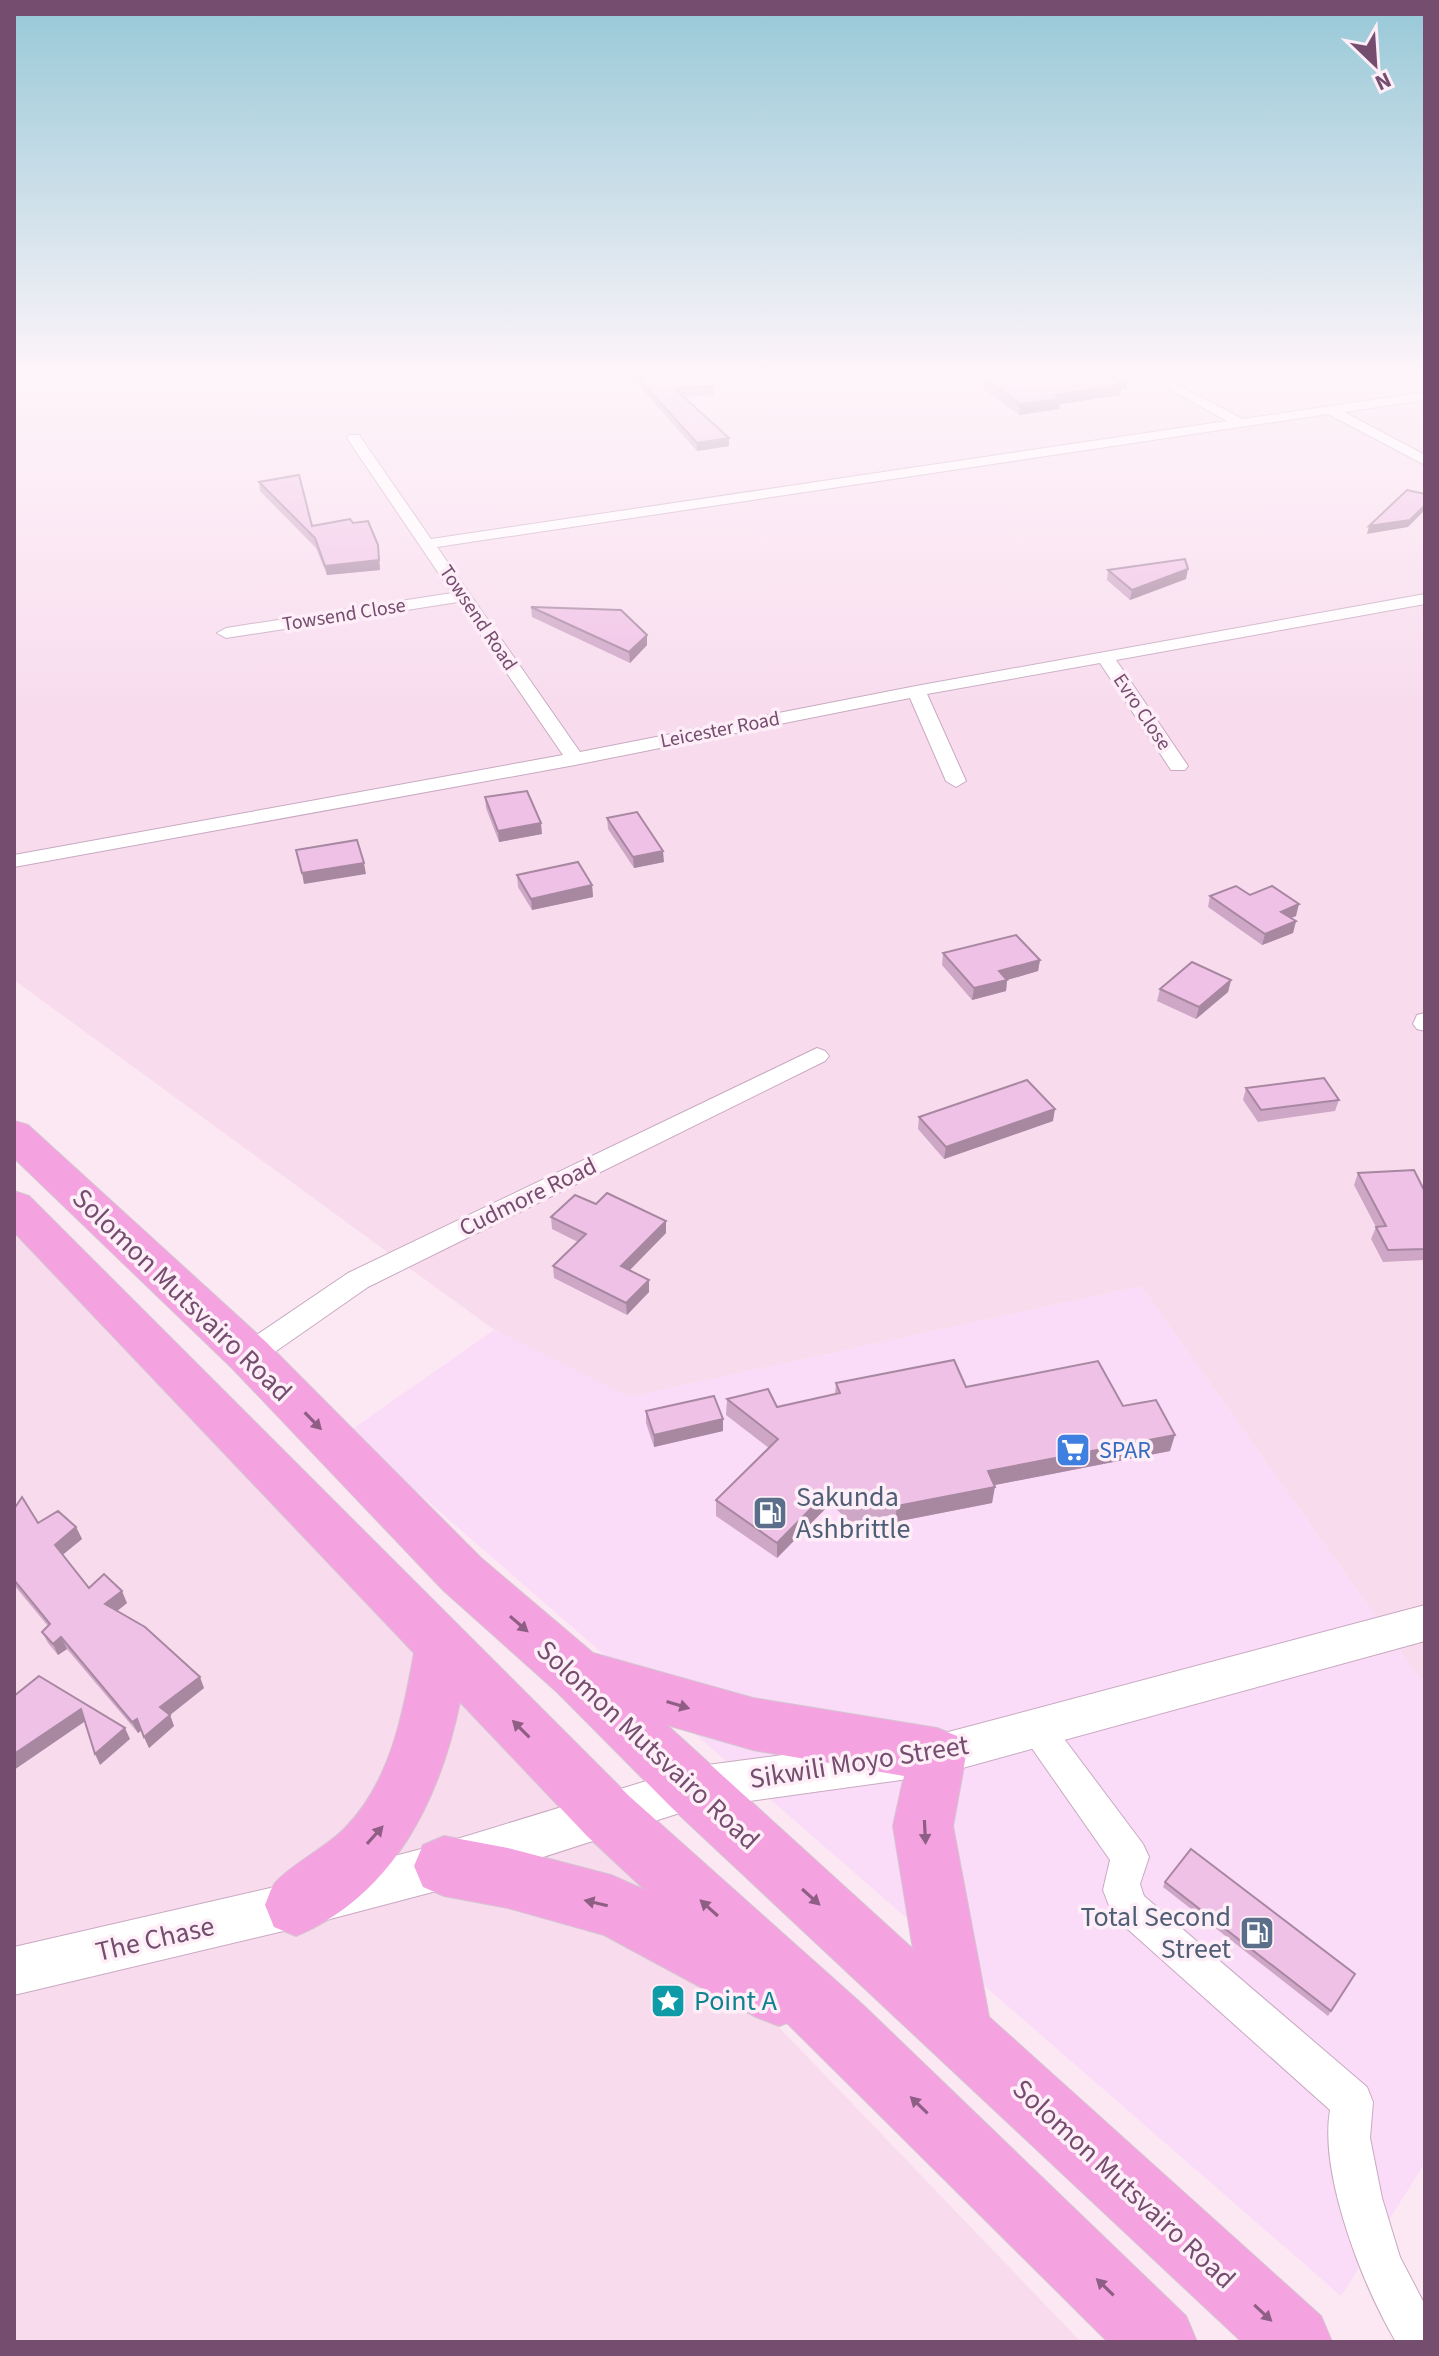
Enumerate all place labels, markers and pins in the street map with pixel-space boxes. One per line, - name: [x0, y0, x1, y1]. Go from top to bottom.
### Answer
- supermarket icon: SPAR: [1054, 1431, 1092, 1469]
- place label: SPAR: [1099, 1433, 1151, 1468]
- place label: Sakunda Ashbrittle: [796, 1477, 910, 1549]
- fuel station icon: Sakunda Ashbrittle: [751, 1494, 789, 1532]
- place label: Total Second Street: [1080, 1897, 1232, 1969]
- fuel station icon: Total Second Street: [1238, 1914, 1276, 1952]
- place label: Point A: [694, 1981, 778, 2021]
- place icon: Point A: [649, 1982, 687, 2020]

